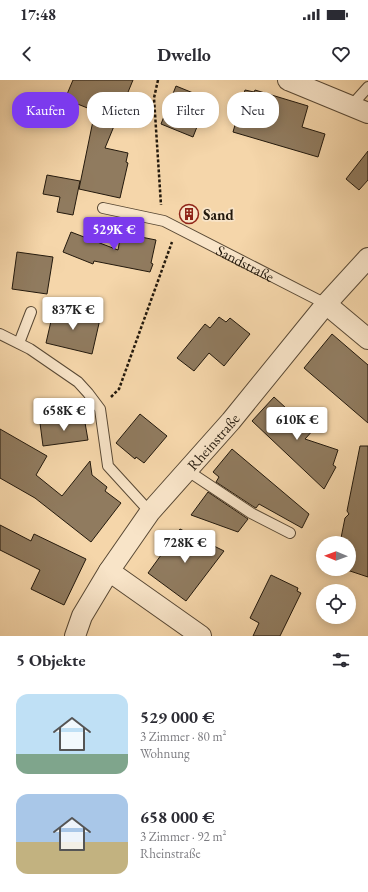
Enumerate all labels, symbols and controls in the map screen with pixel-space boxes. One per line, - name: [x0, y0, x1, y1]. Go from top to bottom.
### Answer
- text: 17:48: [20, 5, 56, 24]
- icon: back: [16, 43, 38, 65]
- text: Dwello: [157, 43, 211, 66]
- icon: heart: [330, 43, 352, 65]
- chip: Kaufen: [12, 92, 79, 128]
- chip: Mieten: [87, 92, 154, 128]
- chip: Filter: [162, 92, 219, 128]
- chip: Neu: [227, 92, 279, 128]
- building icon: Sand: [178, 203, 200, 225]
- place label: Sand: [203, 205, 234, 224]
- pin: 529K €: [81, 217, 147, 251]
- text: 529K €: [92, 221, 136, 238]
- street label: Sandstraße: [213, 240, 278, 286]
- pin: 837K €: [40, 297, 106, 331]
- text: 837K €: [51, 301, 95, 318]
- pin: 658K €: [31, 398, 97, 432]
- text: 658K €: [42, 402, 86, 419]
- pin: 610K €: [264, 407, 330, 441]
- street label: Rheinstraße: [182, 409, 243, 474]
- text: 610K €: [275, 411, 319, 428]
- pin: 728K €: [152, 530, 218, 564]
- text: 728K €: [163, 534, 207, 551]
- north arrow: [316, 536, 356, 576]
- map controls: [316, 536, 356, 624]
- button: locate: [316, 584, 356, 624]
- text: 5 Objekte: [16, 649, 86, 671]
- icon: filters: [330, 649, 352, 671]
- text: 529 000 €: [140, 706, 215, 728]
- icon: home: [48, 710, 96, 758]
- text: 3 Zimmer · 80 m²: [140, 728, 226, 745]
- text: Wohnung: [140, 745, 190, 762]
- text: 658 000 €: [140, 806, 215, 828]
- icon: home: [48, 810, 96, 858]
- text: 3 Zimmer · 92 m²: [140, 828, 226, 845]
- text: Rheinstraße: [140, 845, 201, 862]

